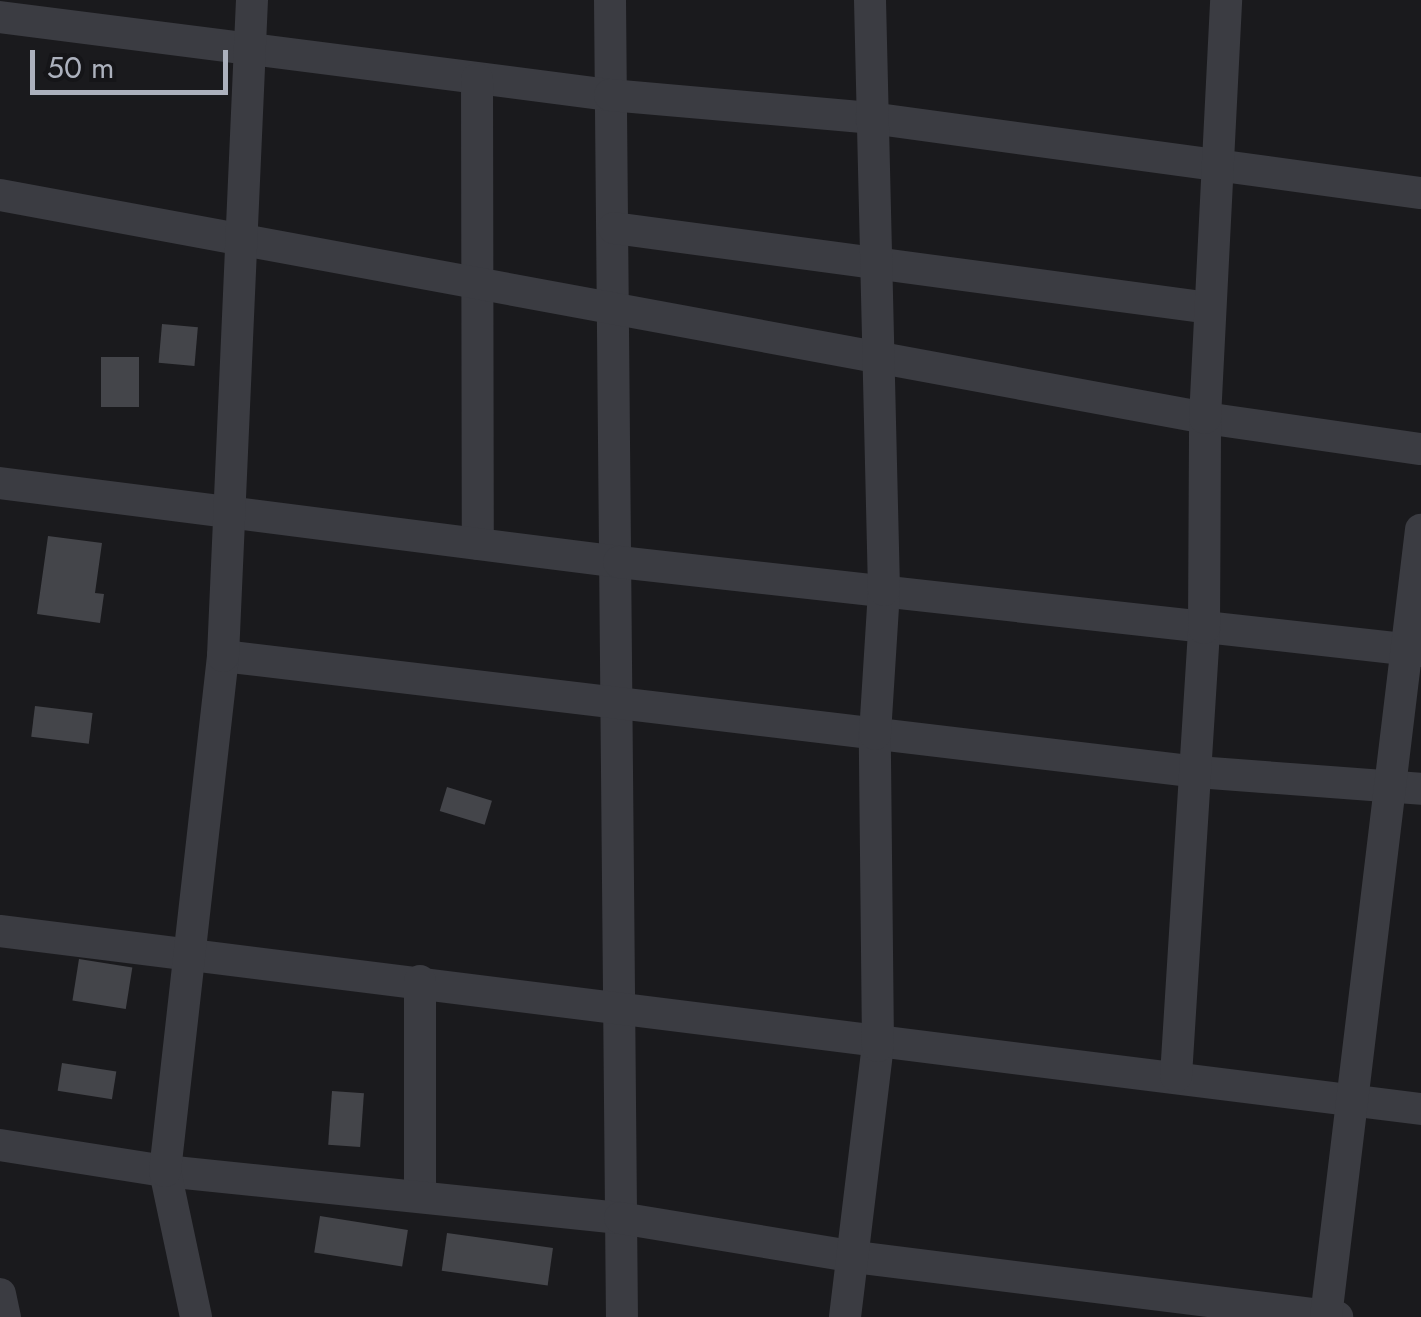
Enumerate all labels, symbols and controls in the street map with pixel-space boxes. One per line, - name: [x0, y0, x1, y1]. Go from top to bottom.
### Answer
- scale bar: [35, 30, 232, 92]
- text: 50 m: [47, 46, 114, 89]

